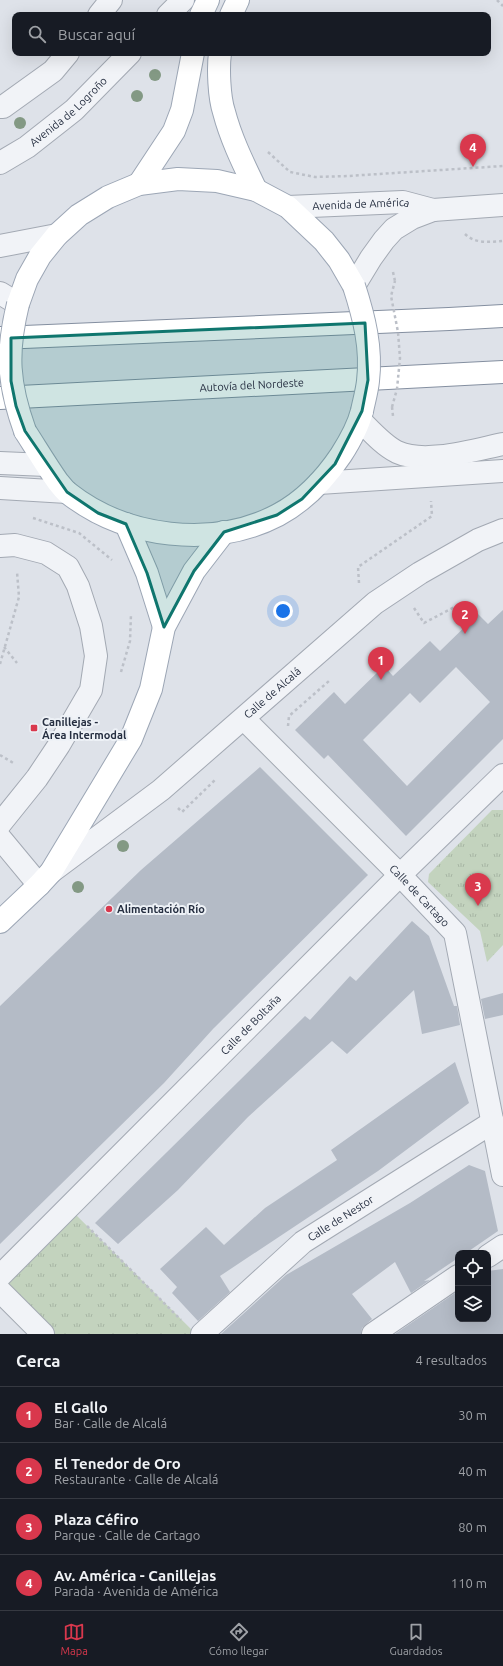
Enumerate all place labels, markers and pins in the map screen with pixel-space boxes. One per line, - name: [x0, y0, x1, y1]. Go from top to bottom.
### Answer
- pin: 4: [460, 134, 486, 167]
- pin: 2: [452, 601, 478, 634]
- pin: 1: [368, 647, 394, 680]
- place label: Canillejas - Área Intermodal: [42, 716, 127, 741]
- marker: Canillejas - Área Intermodal: [29, 723, 39, 733]
- pin: 3: [465, 873, 491, 906]
- place label: Alimentación Río: [117, 903, 205, 915]
- marker: Alimentación Río: [104, 904, 114, 914]

